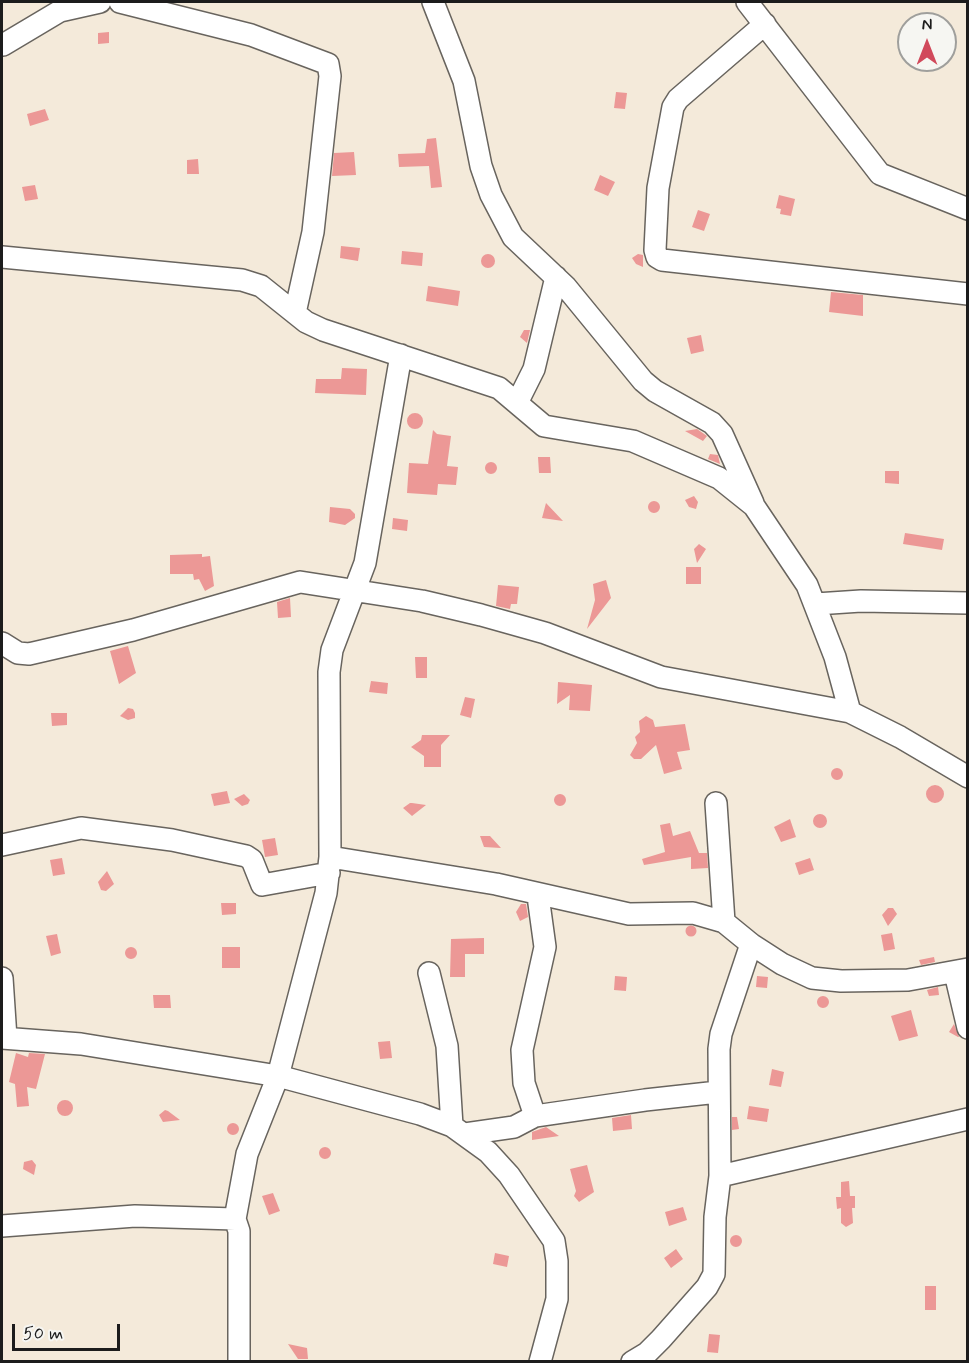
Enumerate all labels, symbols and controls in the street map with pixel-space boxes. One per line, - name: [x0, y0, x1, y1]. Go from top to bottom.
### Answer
- north arrow: [897, 12, 957, 72]
- text: N: [922, 15, 932, 36]
- scale bar: [15, 1312, 123, 1350]
- text: 50 m: [23, 1322, 63, 1346]

